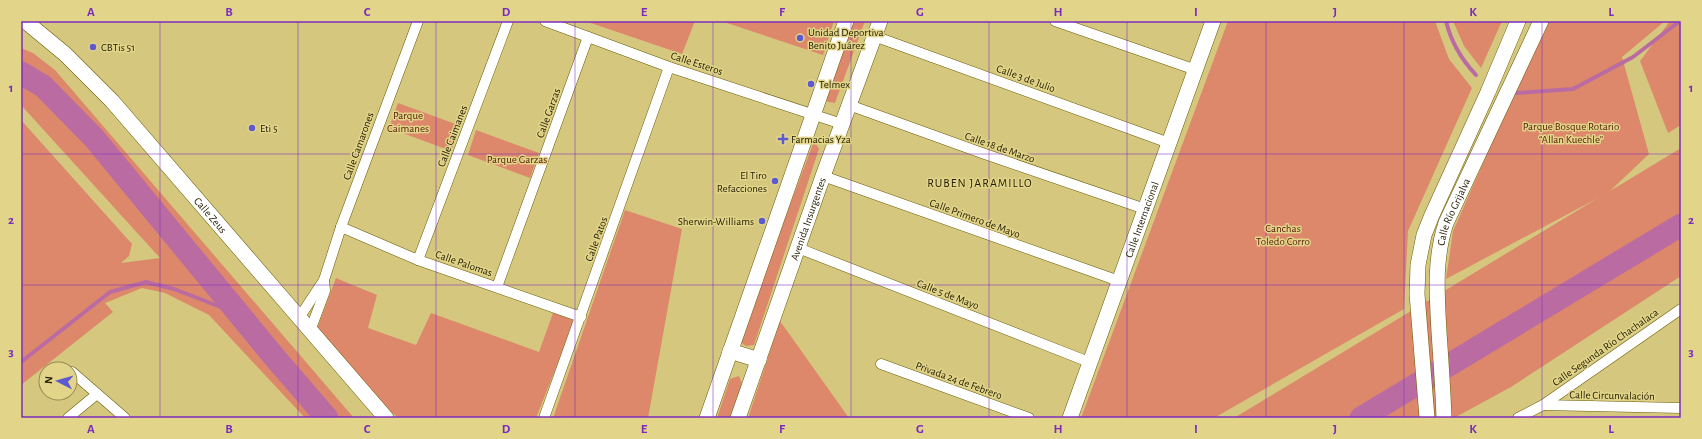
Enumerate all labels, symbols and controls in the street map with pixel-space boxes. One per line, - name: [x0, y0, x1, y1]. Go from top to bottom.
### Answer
- text: A: [87, 6, 95, 19]
- text: B: [225, 6, 233, 19]
- text: C: [364, 6, 371, 19]
- text: D: [502, 6, 511, 19]
- text: E: [641, 6, 648, 19]
- text: F: [779, 6, 786, 19]
- text: G: [916, 6, 924, 19]
- text: H: [1053, 6, 1063, 19]
- text: I: [1194, 6, 1198, 19]
- text: J: [1333, 6, 1337, 19]
- text: K: [1469, 6, 1477, 19]
- text: L: [1608, 6, 1614, 19]
- place label: Unidad Deportiva Benito Juárez: [808, 27, 884, 51]
- marker: Unidad Deportiva Benito Juárez: [795, 33, 805, 43]
- marker: CBTis 51: [88, 42, 98, 52]
- place label: CBTis 51: [101, 42, 135, 53]
- street label: Calle Esteros: [669, 50, 724, 77]
- street label: Calle 3 de Julio: [995, 63, 1057, 94]
- marker: Telmex: [806, 79, 816, 89]
- place label: Telmex: [819, 79, 850, 90]
- text: 1: [9, 82, 13, 95]
- text: 1: [1689, 82, 1693, 95]
- street label: Calle Garzas: [534, 87, 563, 139]
- street label: Calle Caimanes: [436, 104, 469, 169]
- park label: Parque Caimanes: [387, 110, 429, 134]
- street label: Calle Camarones: [341, 111, 376, 182]
- park label: Parque Bosque Rotario “Allan Kuechle”: [1523, 121, 1619, 145]
- marker: Eti 5: [247, 123, 257, 133]
- place label: Eti 5: [260, 123, 278, 134]
- street label: Calle 18 de Marzo: [963, 130, 1036, 165]
- marker: Farmacias Yza: [778, 134, 788, 144]
- place label: Farmacias Yza: [791, 134, 851, 145]
- park label: Parque Garzas: [487, 154, 547, 165]
- place label: El Tiro Refacciones: [717, 170, 767, 194]
- marker: El Tiro Refacciones: [770, 176, 780, 186]
- street label: Avenida Insurgentes: [789, 176, 828, 262]
- district label: RUBEN JARAMILLO: [927, 177, 1033, 189]
- street label: Calle Río Grijalva: [1435, 177, 1472, 247]
- street label: Calle Internacional: [1123, 180, 1161, 259]
- street label: Calle Zeus: [192, 195, 229, 235]
- street label: Calle Primero de Mayo: [928, 197, 1022, 240]
- text: 2: [8, 214, 14, 227]
- text: 2: [1688, 214, 1694, 227]
- street label: Calle Patos: [583, 215, 610, 263]
- place label: Sherwin-Williams: [678, 216, 754, 227]
- marker: Sherwin-Williams: [757, 216, 767, 226]
- park label: Canchas Toledo Corro: [1256, 223, 1310, 247]
- street label: Calle Palomas: [434, 249, 494, 278]
- street label: Calle 5 de Mayo: [915, 278, 980, 311]
- street label: Calle Segunda Río Chachalaca: [1550, 307, 1660, 388]
- text: 3: [8, 346, 14, 359]
- text: 3: [1688, 346, 1694, 359]
- street label: Privada 24 de Febrero: [914, 360, 1004, 401]
- north arrow: [38, 361, 78, 401]
- text: N: [43, 376, 54, 384]
- street label: Calle Circunvalación: [1569, 389, 1655, 402]
- text: A: [87, 423, 95, 436]
- text: B: [225, 423, 233, 436]
- text: C: [364, 423, 371, 436]
- text: D: [502, 423, 511, 436]
- text: E: [641, 423, 648, 436]
- text: F: [779, 423, 786, 436]
- text: G: [916, 423, 924, 436]
- text: H: [1053, 423, 1063, 436]
- text: I: [1194, 423, 1198, 436]
- text: J: [1333, 423, 1337, 436]
- text: K: [1469, 423, 1477, 436]
- text: L: [1608, 423, 1614, 436]

